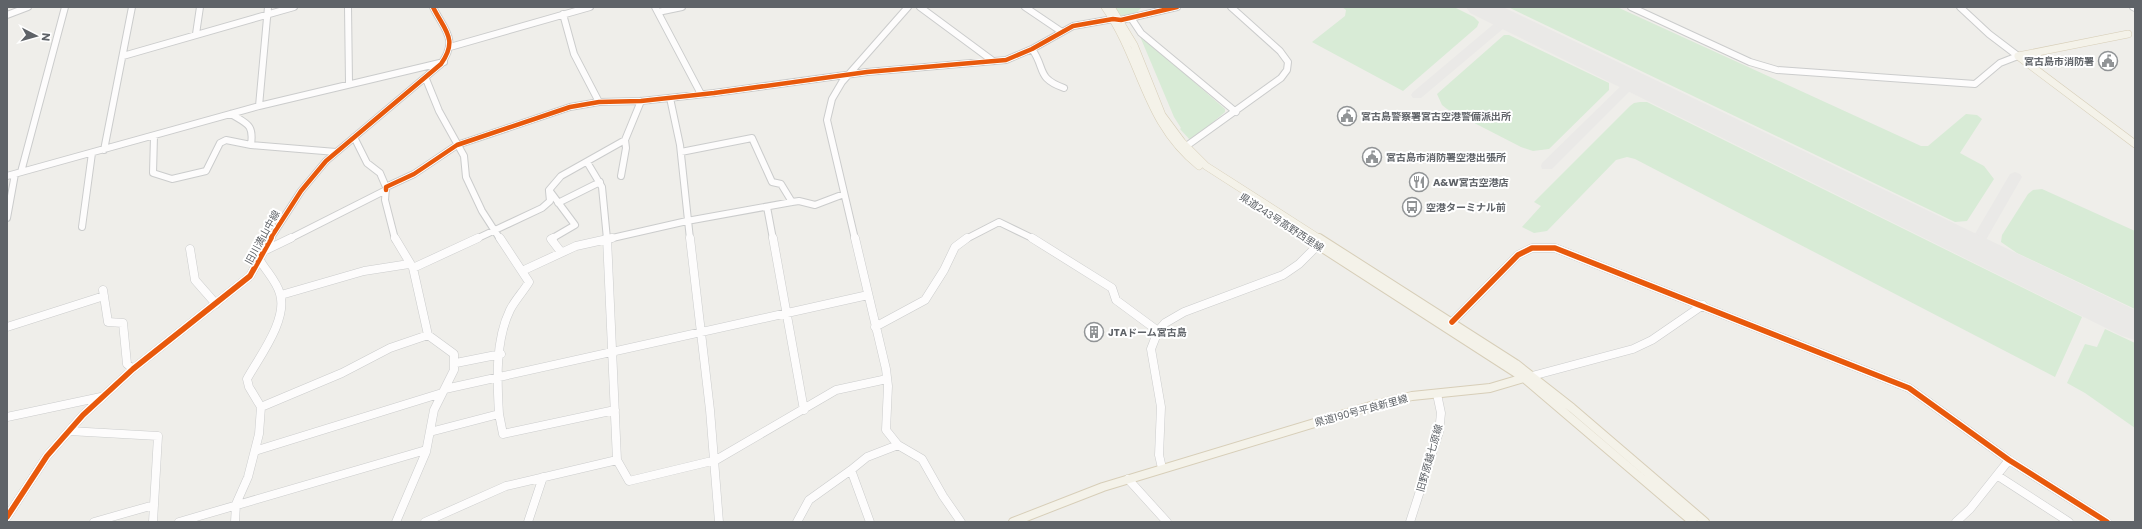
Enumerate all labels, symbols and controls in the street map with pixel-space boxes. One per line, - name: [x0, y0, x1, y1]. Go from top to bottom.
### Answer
- north arrow: [16, 16, 56, 56]
- text: N: [38, 32, 54, 42]
- public building icon: 宮古島市消防署: [2097, 50, 2119, 72]
- place label: 宮古島市消防署: [2024, 54, 2094, 69]
- public building icon: 宮古島警察署宮古空港警備派出所: [1336, 105, 1358, 127]
- place label: 宮古島警察署宮古空港警備派出所: [1361, 109, 1511, 124]
- public building icon: 宮古島市消防署空港出張所: [1361, 146, 1383, 168]
- place label: 宮古島市消防署空港出張所: [1386, 150, 1506, 165]
- restaurant icon: A&W宮古空港店: [1408, 171, 1430, 193]
- place label: A&W宮古空港店: [1433, 175, 1509, 190]
- street label: 県道243号高野西里線: [1237, 189, 1327, 255]
- bus stop icon: 空港ターミナル前: [1401, 196, 1423, 218]
- place label: 空港ターミナル前: [1426, 200, 1506, 215]
- street label: 旧川満山中線: [241, 207, 284, 267]
- building icon: JTAドーム宮古島: [1083, 321, 1105, 343]
- place label: JTAドーム宮古島: [1108, 325, 1187, 340]
- street label: 県道190号平良新里線: [1313, 391, 1409, 430]
- street label: 旧野原越七原線: [1413, 422, 1446, 494]

